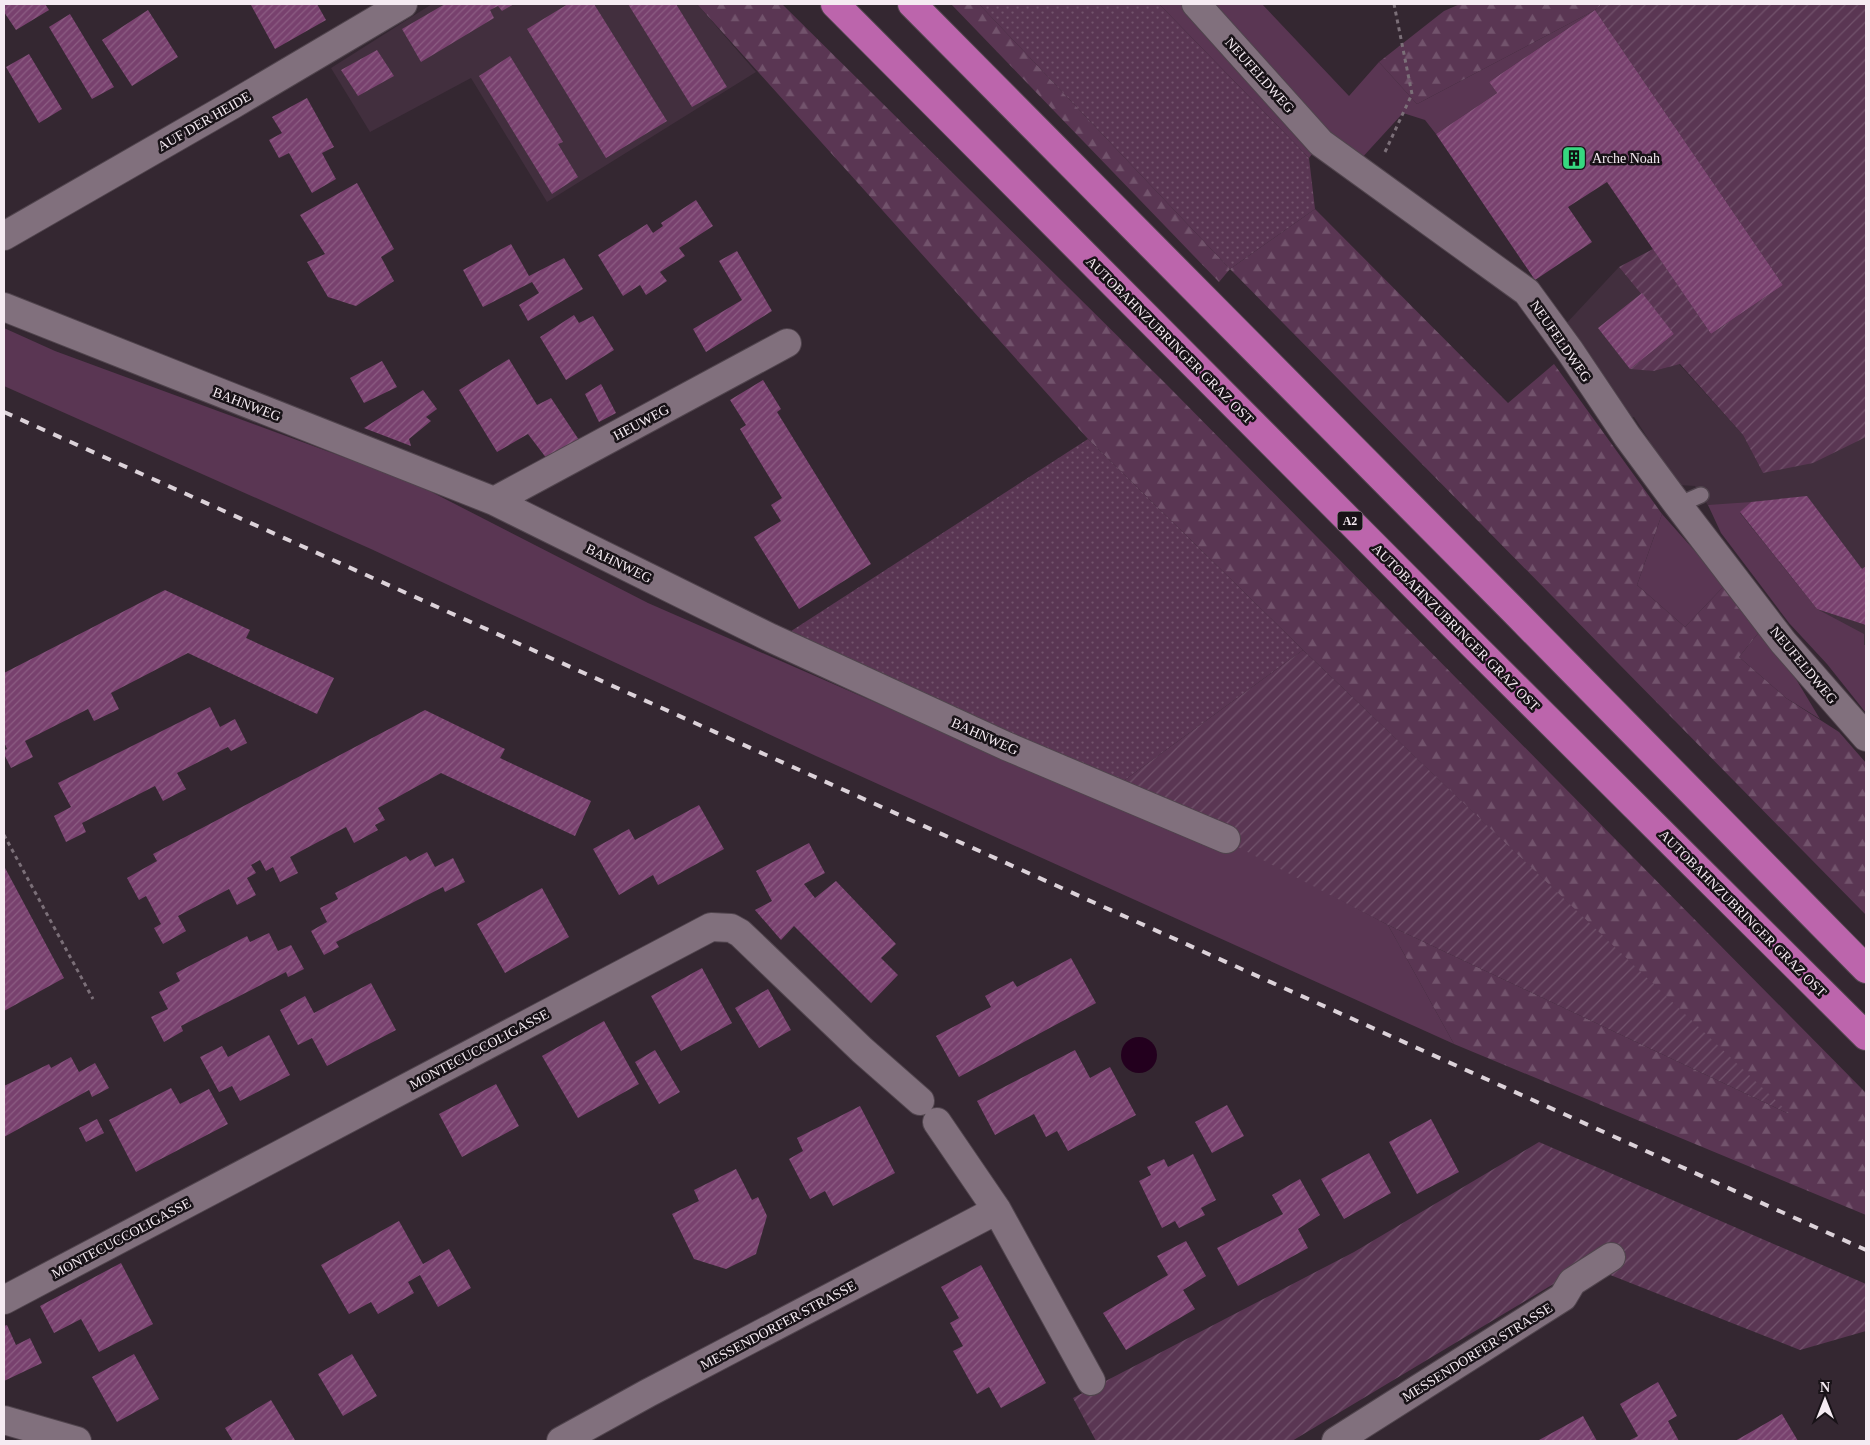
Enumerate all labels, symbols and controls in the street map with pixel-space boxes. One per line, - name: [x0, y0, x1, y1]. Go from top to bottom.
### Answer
- street label: NEUFELDWEG: [1222, 35, 1297, 116]
- street label: AUF DER HEIDE: [155, 89, 253, 154]
- building icon: Arche Noah: [1561, 145, 1587, 171]
- place label: Arche Noah: [1592, 151, 1660, 166]
- street label: AUTOBAHNZUBRINGER GRAZ OST: [1083, 254, 1257, 427]
- street label: NEUFELDWEG: [1527, 298, 1594, 385]
- street label: BAHNWEG: [211, 385, 283, 424]
- street label: HEUWEG: [611, 402, 672, 443]
- road number: A2: [1338, 512, 1362, 530]
- street label: BAHNWEG: [583, 541, 654, 586]
- street label: AUTOBAHNZUBRINGER GRAZ OST: [1369, 541, 1543, 714]
- street label: NEUFELDWEG: [1767, 624, 1840, 707]
- street label: BAHNWEG: [949, 715, 1021, 758]
- street label: AUTOBAHNZUBRINGER GRAZ OST: [1656, 827, 1830, 1000]
- street label: MONTECUCCOLIGASSE: [407, 1006, 551, 1093]
- street label: MONTECUCCOLIGASSE: [49, 1195, 193, 1282]
- street label: MESSENDORFER STRASSE: [698, 1278, 859, 1373]
- street label: MESSENDORFER STRASSE: [1400, 1300, 1555, 1405]
- north arrow: [1800, 1375, 1850, 1425]
- text: N: [1820, 1380, 1830, 1395]

